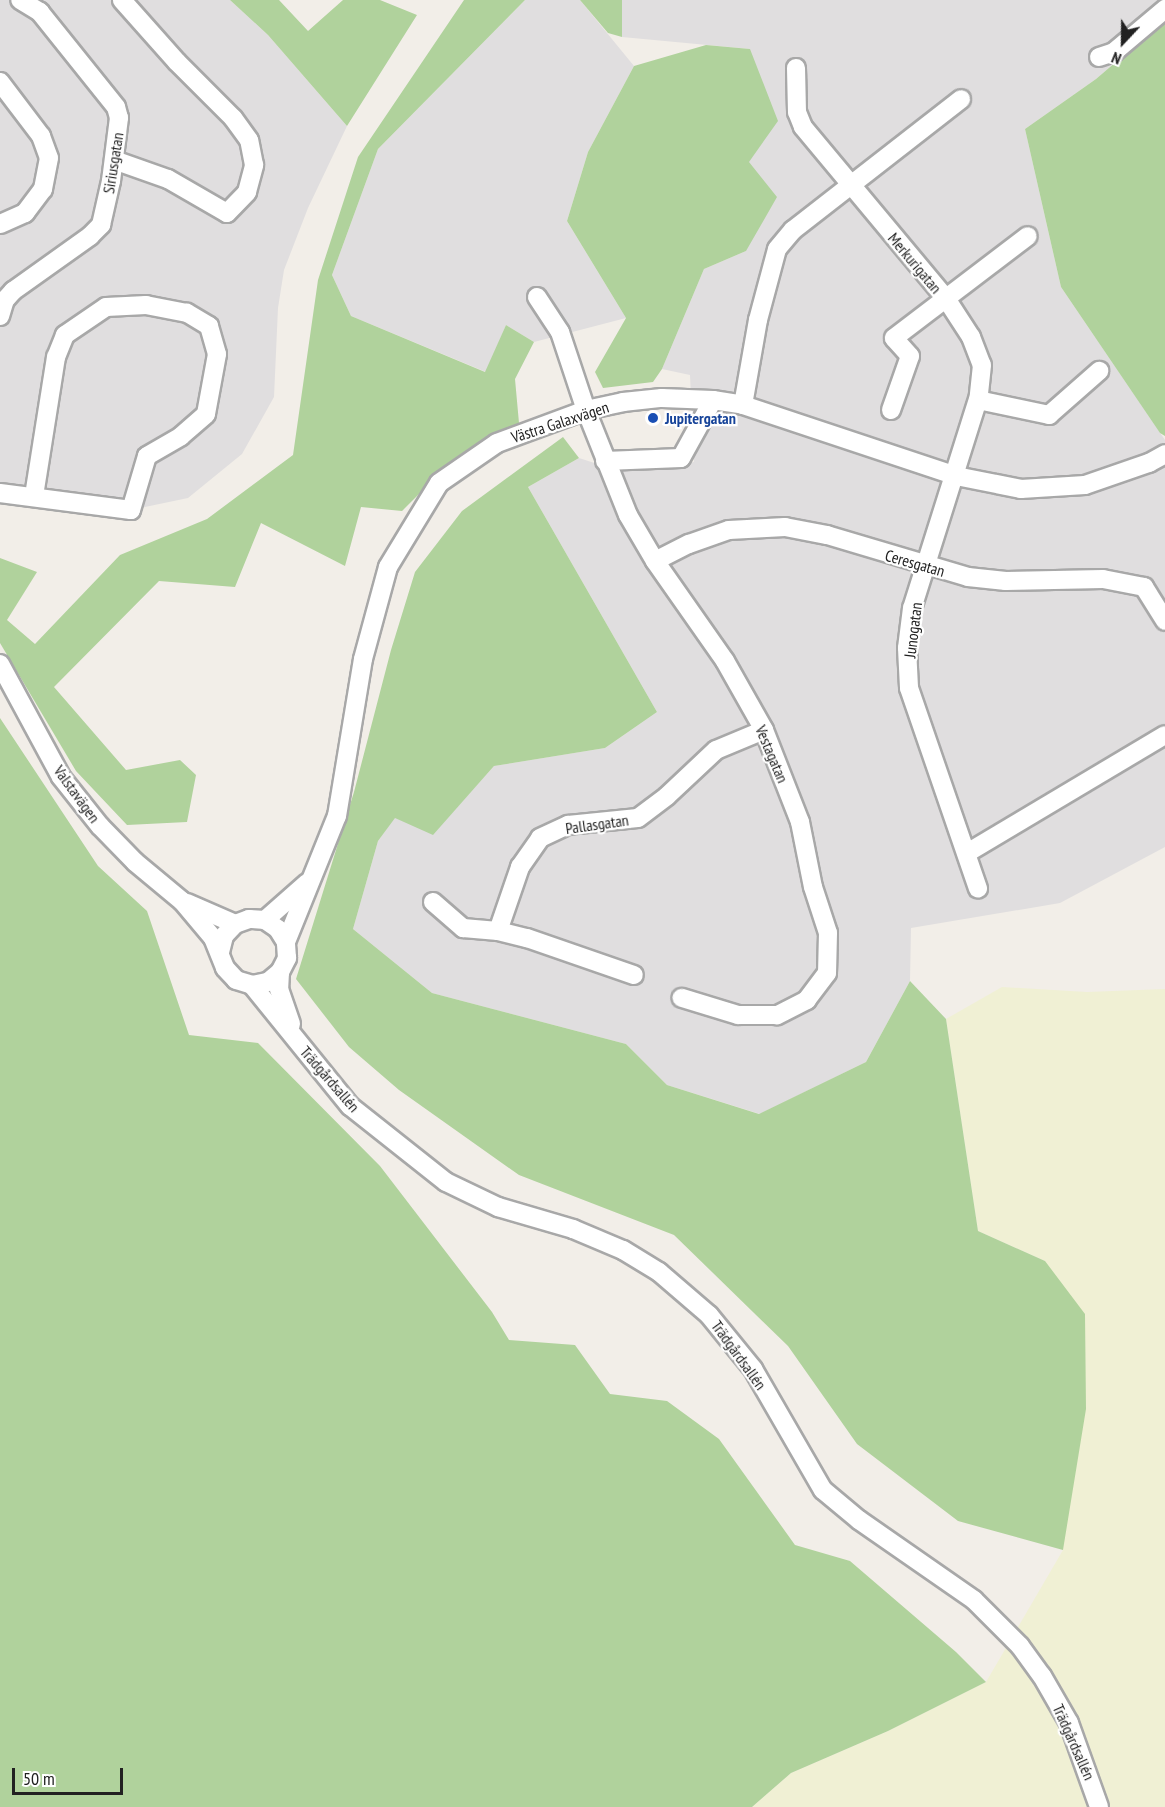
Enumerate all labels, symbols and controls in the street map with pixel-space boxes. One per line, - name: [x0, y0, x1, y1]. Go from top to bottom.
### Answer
- north arrow: [1093, 12, 1153, 72]
- text: N: [1109, 48, 1124, 70]
- street label: Siriusgatan: [99, 131, 127, 195]
- street label: Merkurigatan: [884, 229, 946, 297]
- street label: Västra Galaxvägen: [509, 397, 611, 447]
- place label: Jupitergatan: [665, 408, 736, 428]
- marker: Jupitergatan: [646, 411, 660, 425]
- street label: Ceresgatan: [883, 545, 947, 581]
- street label: Junogatan: [900, 601, 926, 659]
- street label: Vestagatan: [751, 722, 793, 786]
- street label: Valstavägen: [50, 762, 104, 826]
- street label: Pallasgatan: [564, 810, 630, 838]
- street label: Trädgårdsallén: [296, 1042, 364, 1116]
- street label: Trädgårdsallén: [707, 1317, 771, 1393]
- street label: Trädgårdsallén: [1049, 1701, 1099, 1783]
- scale bar: [15, 1756, 126, 1794]
- text: 50 m: [23, 1767, 55, 1790]

